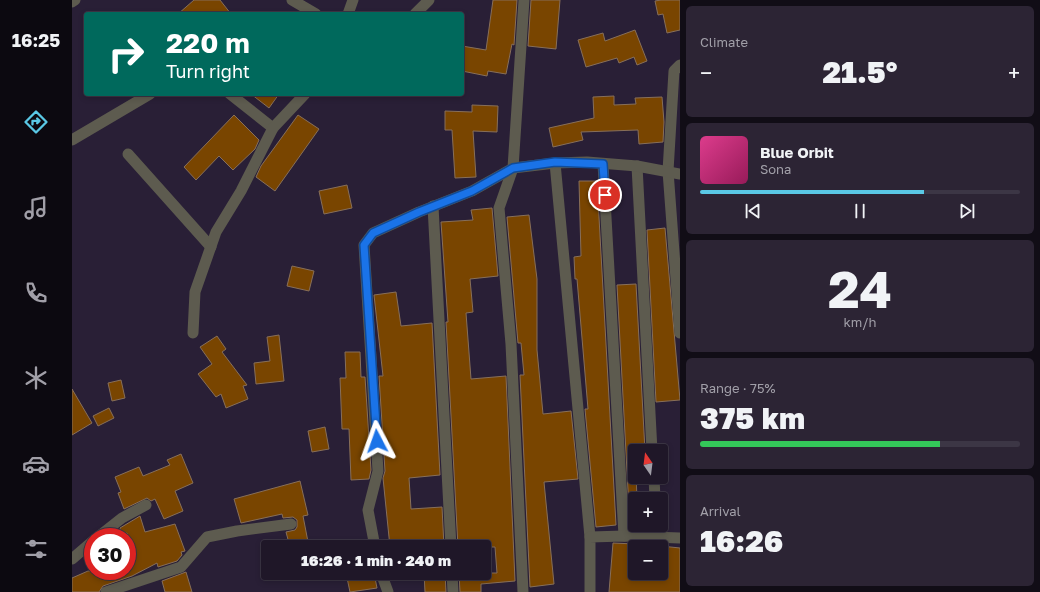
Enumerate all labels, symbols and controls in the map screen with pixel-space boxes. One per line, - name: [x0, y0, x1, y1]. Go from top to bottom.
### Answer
- text: 220 m: [166, 26, 250, 59]
- icon: right: [100, 28, 152, 80]
- text: 16:25: [12, 29, 60, 51]
- text: Climate: [700, 34, 748, 50]
- text: 21.5°: [823, 54, 897, 90]
- text: −: [700, 59, 712, 86]
- text: +: [1008, 59, 1020, 86]
- text: Turn right: [166, 60, 250, 82]
- icon: directions: [22, 108, 50, 136]
- text: Blue Orbit: [760, 143, 834, 161]
- text: Sona: [760, 161, 791, 177]
- pin: [588, 178, 622, 212]
- icon: arrive: [594, 184, 616, 206]
- icon: music: [22, 194, 50, 222]
- icon: previous: [742, 200, 764, 222]
- icon: pause: [849, 200, 871, 222]
- icon: next: [956, 200, 978, 222]
- text: 24: [828, 257, 892, 319]
- icon: phone: [22, 279, 50, 307]
- text: km/h: [843, 314, 877, 330]
- icon: climate: [22, 364, 50, 392]
- text: Range · 75%: [700, 380, 775, 396]
- text: 375 km: [700, 400, 805, 436]
- position arrow: [356, 420, 398, 462]
- north arrow: [628, 444, 668, 484]
- map controls: [628, 444, 668, 580]
- icon: car: [22, 450, 50, 478]
- button: +: [628, 492, 668, 532]
- text: Arrival: [700, 503, 741, 519]
- text: 16:26: [700, 523, 783, 559]
- speed limit sign: 30: [84, 528, 136, 580]
- icon: filters: [22, 535, 50, 563]
- button: −: [628, 540, 668, 580]
- text: 16:26 · 1 min · 240 m: [301, 551, 451, 569]

